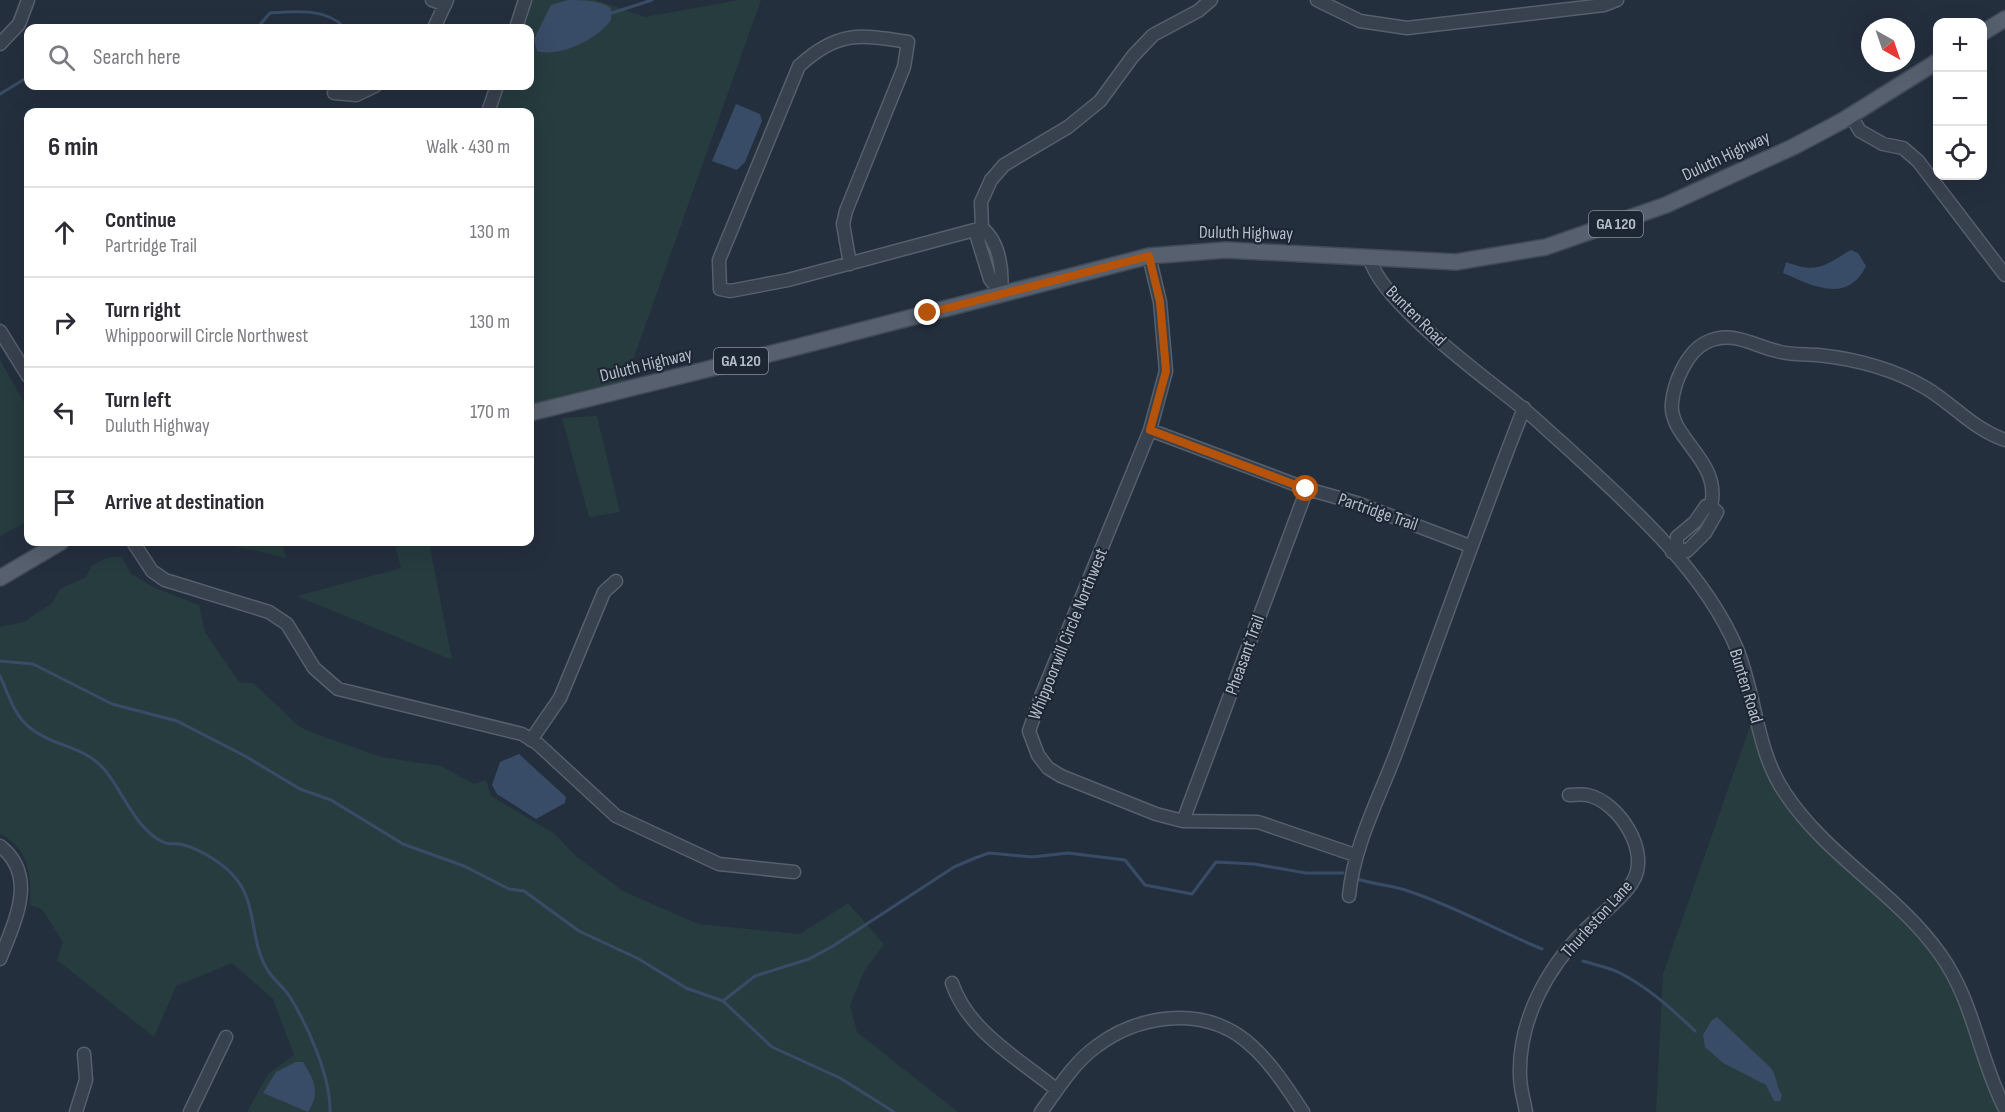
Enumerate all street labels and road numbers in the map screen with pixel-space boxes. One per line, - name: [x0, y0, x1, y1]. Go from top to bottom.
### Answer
- street label: Duluth Highway: [1679, 127, 1773, 185]
- road number: GA 120: [1589, 211, 1643, 237]
- street label: Duluth Highway: [1199, 222, 1293, 244]
- street label: Bunten Road: [1382, 282, 1450, 350]
- street label: Duluth Highway: [598, 343, 694, 387]
- road number: GA 120: [714, 348, 768, 374]
- street label: Partridge Trail: [1335, 489, 1421, 535]
- street label: Whippoorwill Circle Northwest: [1024, 545, 1112, 723]
- street label: Pheasant Trail: [1221, 612, 1269, 698]
- street label: Bunten Road: [1725, 646, 1767, 726]
- street label: Thurleston Lane: [1557, 876, 1637, 962]

